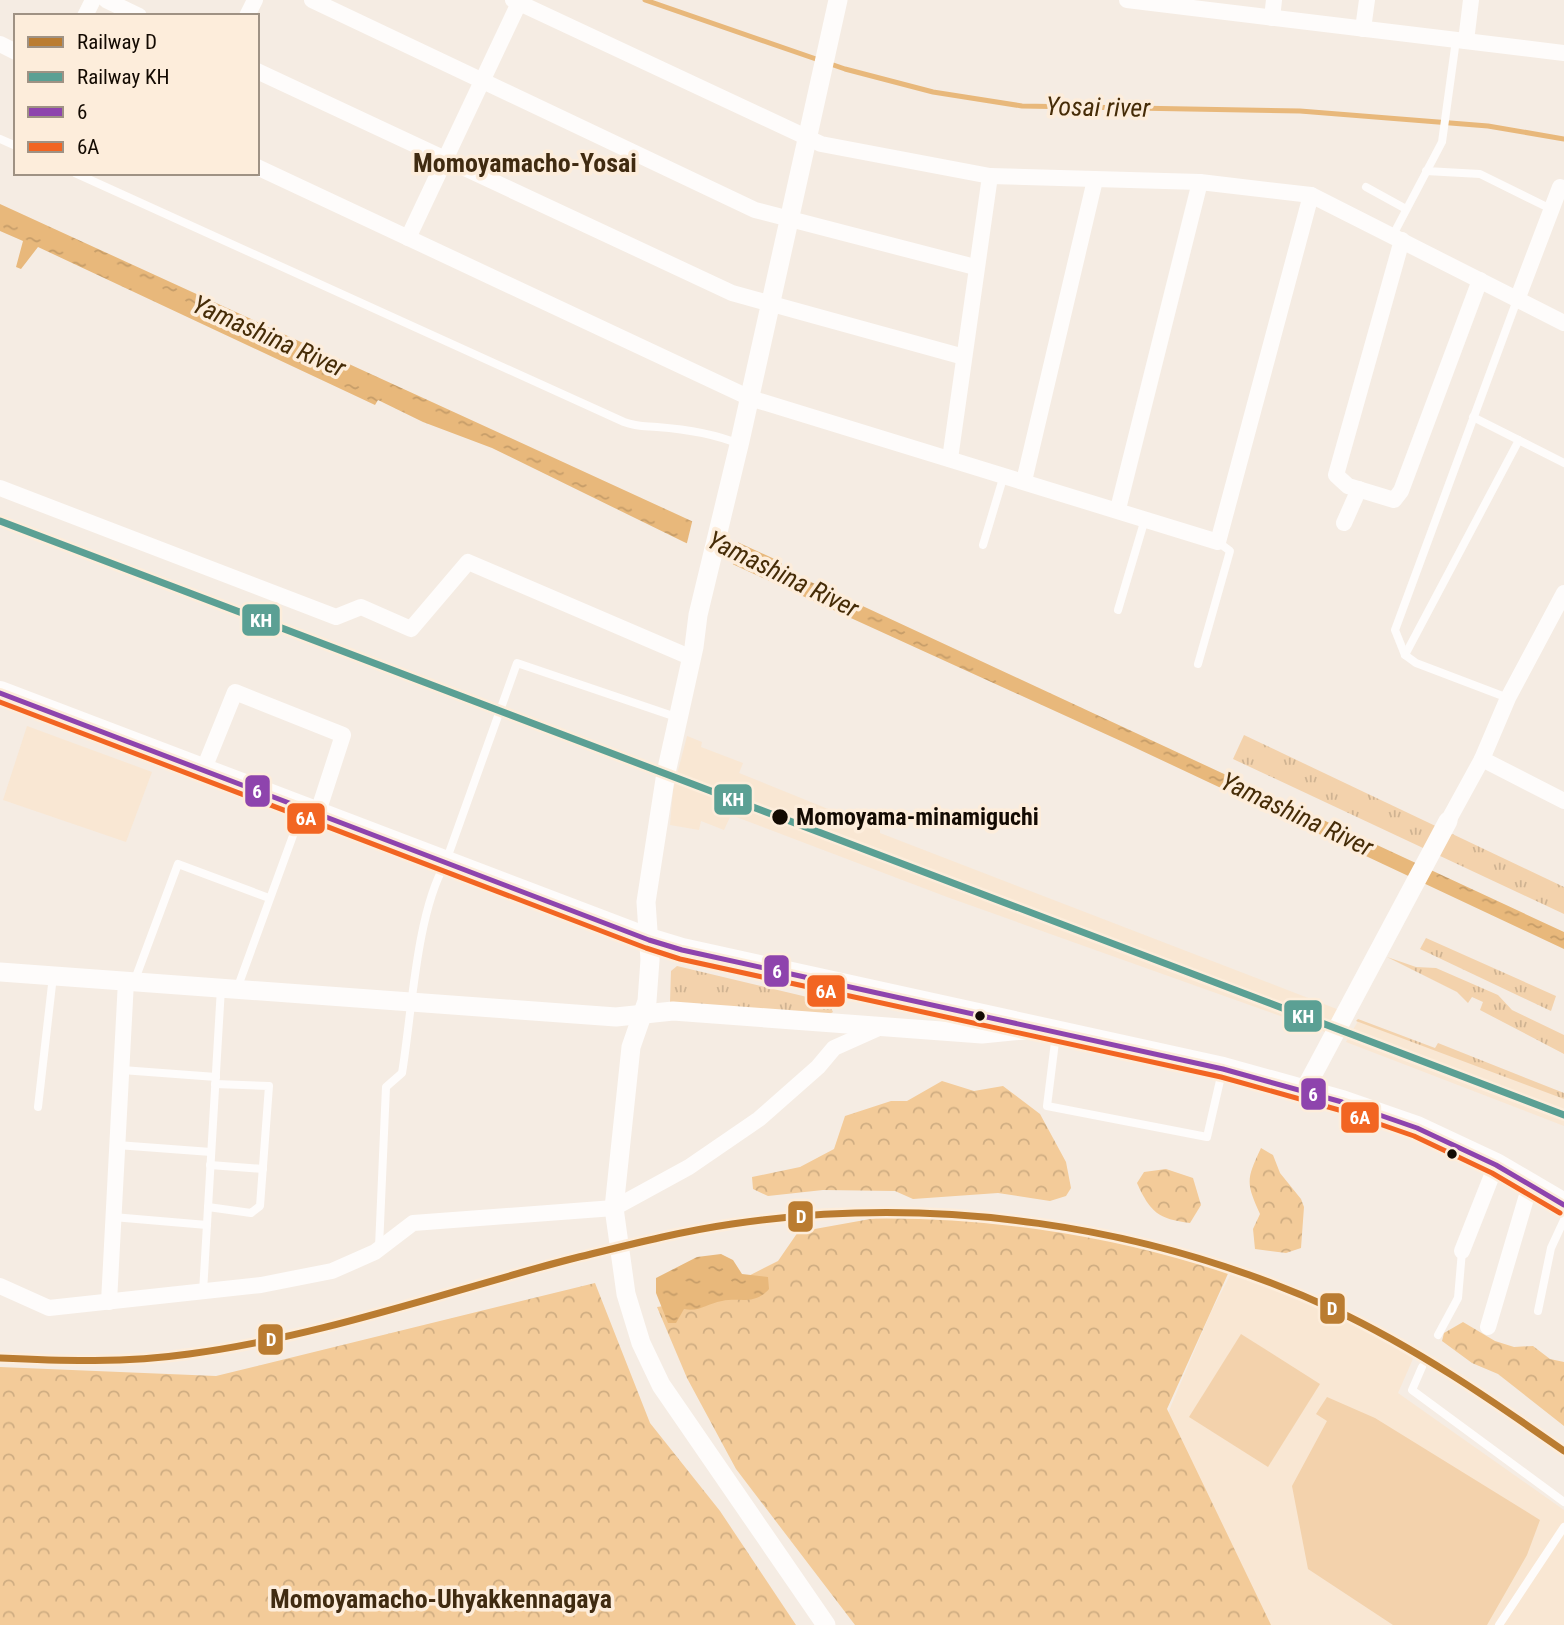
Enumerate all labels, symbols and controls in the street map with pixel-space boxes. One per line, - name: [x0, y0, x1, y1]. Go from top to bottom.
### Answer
- legend: [14, 14, 259, 175]
- text: Railway D: [77, 30, 157, 54]
- text: Railway KH: [77, 65, 169, 89]
- water label: Yosai river: [1046, 91, 1152, 123]
- text: 6: [77, 100, 87, 124]
- text: 6A: [77, 135, 99, 159]
- district label: Momoyamacho-Yosai: [413, 148, 637, 178]
- water label: Yamashina River: [188, 289, 351, 384]
- water label: Yamashina River: [703, 524, 865, 624]
- line badge: KH: [241, 603, 281, 637]
- text: KH: [250, 609, 272, 632]
- water label: Yamashina River: [1216, 766, 1379, 863]
- line badge: 6: [244, 774, 271, 808]
- text: 6: [252, 780, 262, 803]
- line badge: KH: [713, 783, 753, 816]
- text: KH: [722, 788, 744, 811]
- line badge: 6A: [286, 802, 326, 835]
- place label: Momoyama-minamiguchi: [796, 803, 1039, 831]
- text: 6A: [296, 807, 317, 830]
- marker: Momoyama-minamiguchi: [770, 807, 790, 827]
- line badge: 6: [763, 954, 790, 988]
- text: 6: [772, 960, 782, 983]
- line badge: 6A: [806, 974, 846, 1008]
- text: 6A: [816, 980, 837, 1003]
- line badge: KH: [1283, 999, 1323, 1033]
- text: KH: [1292, 1005, 1314, 1028]
- unlabelled marker: [973, 1009, 987, 1023]
- line badge: 6: [1300, 1077, 1327, 1111]
- text: 6: [1308, 1083, 1318, 1106]
- line badge: 6A: [1340, 1101, 1380, 1134]
- text: 6A: [1350, 1106, 1371, 1129]
- unlabelled marker: [1445, 1147, 1459, 1161]
- line badge: D: [787, 1200, 814, 1233]
- text: D: [796, 1205, 806, 1228]
- line badge: D: [1319, 1292, 1346, 1325]
- text: D: [1327, 1297, 1337, 1320]
- line badge: D: [257, 1323, 284, 1356]
- text: D: [266, 1328, 276, 1351]
- district label: Momoyamacho-Uhyakkennagaya: [270, 1584, 612, 1614]

